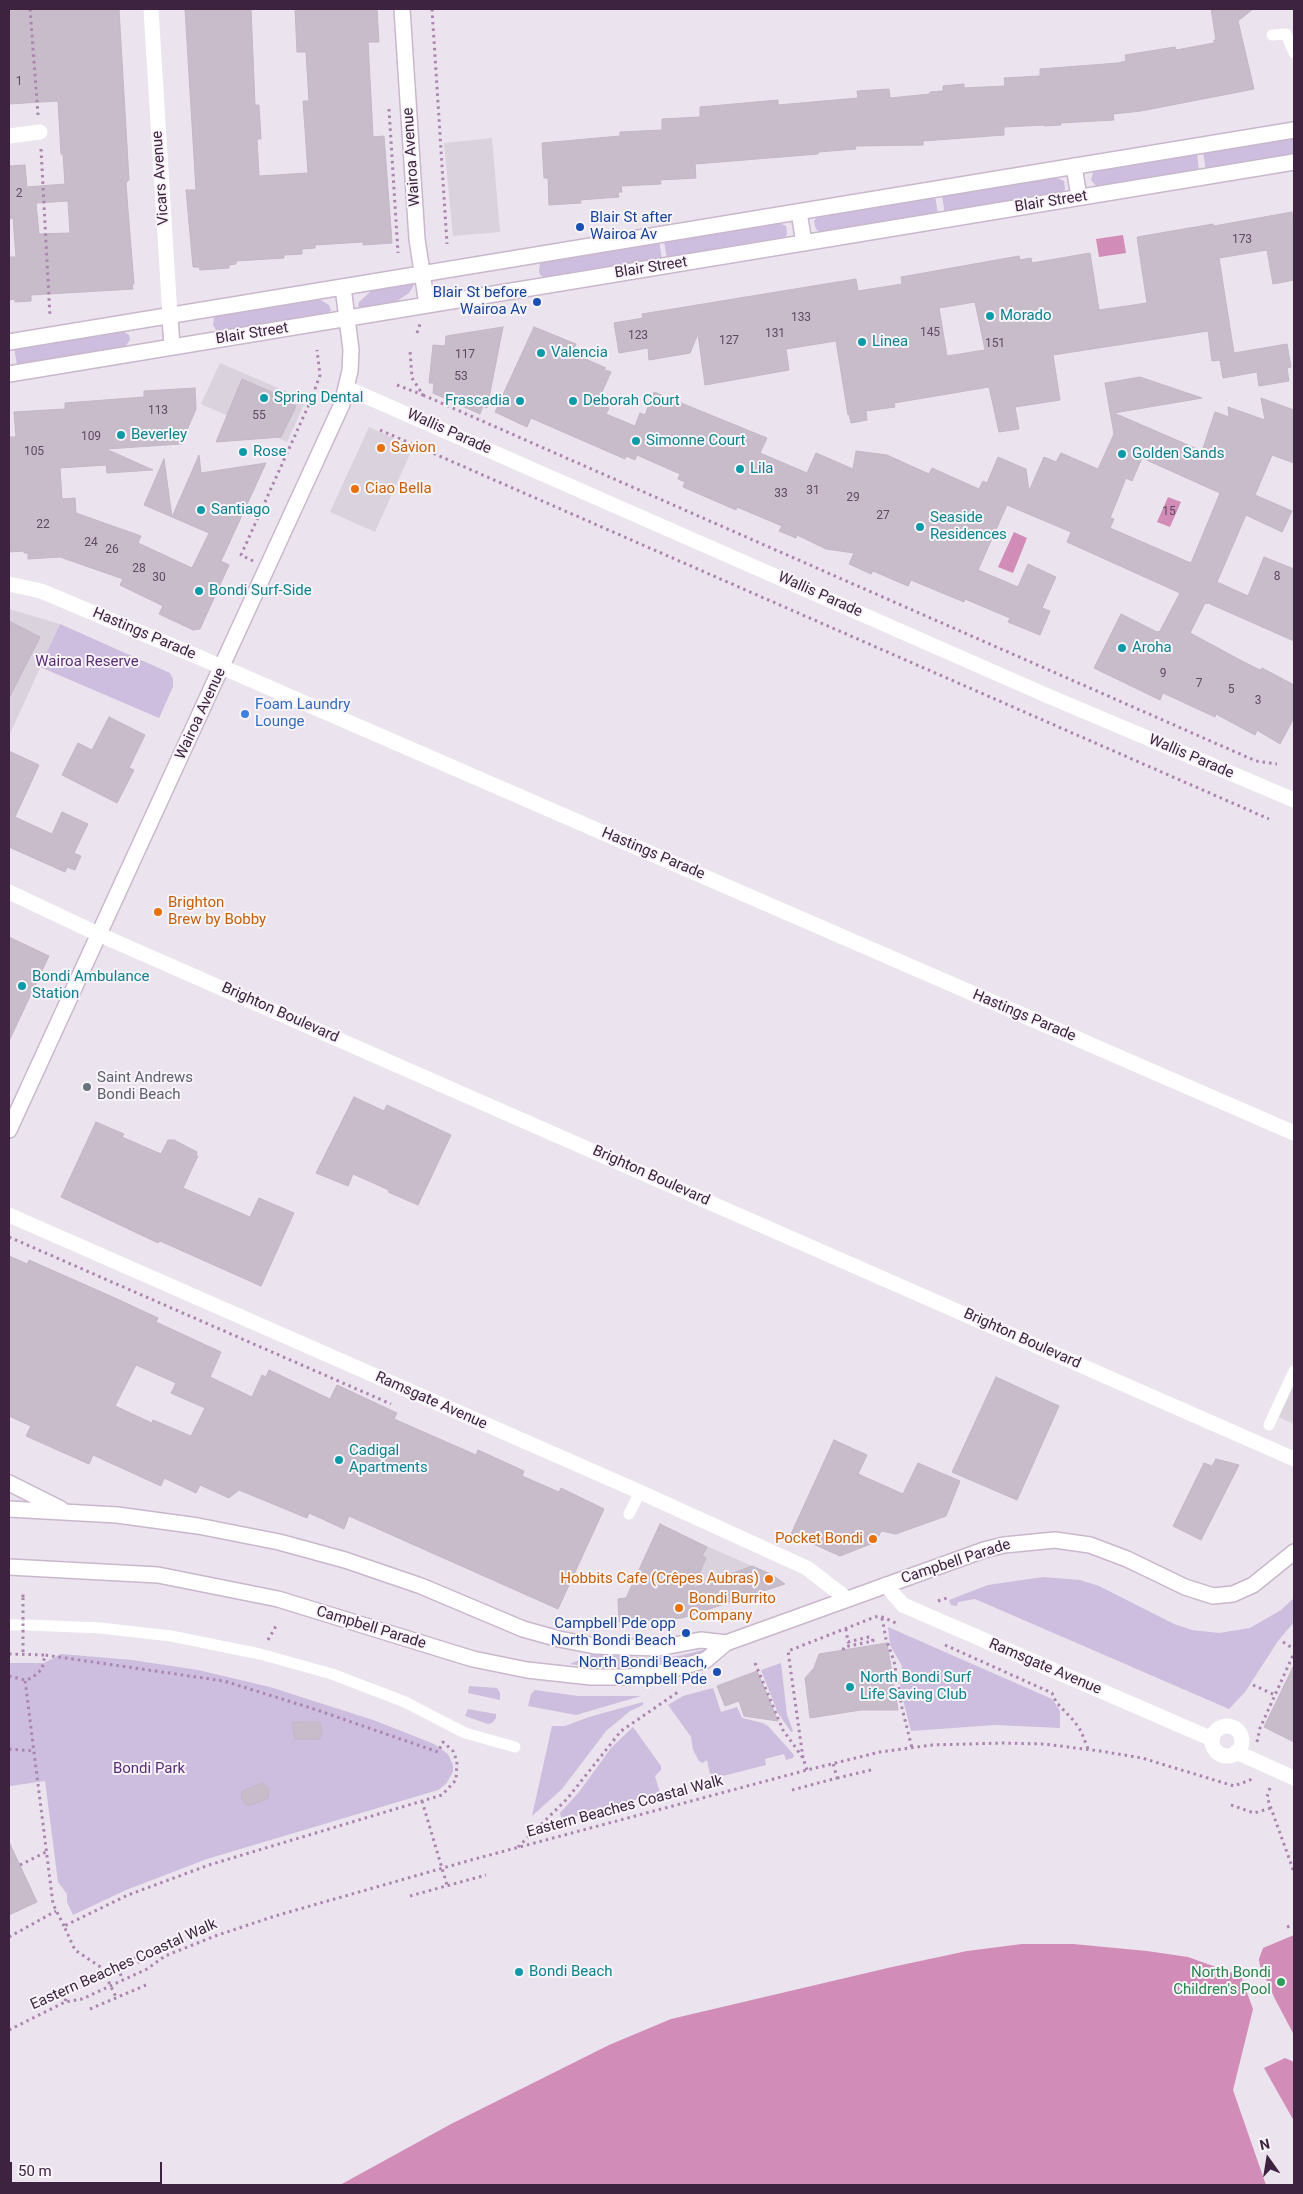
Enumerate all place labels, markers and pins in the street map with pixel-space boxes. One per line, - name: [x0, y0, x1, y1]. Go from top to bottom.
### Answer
- place label: Blair St after Wairoa Av: [590, 209, 672, 244]
- marker: Blair St after Wairoa Av: [574, 221, 586, 233]
- place label: Blair St before Wairoa Av: [433, 284, 527, 319]
- marker: Blair St before Wairoa Av: [531, 296, 543, 308]
- place label: Morado: [1000, 307, 1052, 325]
- marker: Morado: [984, 310, 996, 322]
- place label: Linea: [872, 333, 908, 351]
- marker: Linea: [856, 336, 868, 348]
- place label: Valencia: [551, 344, 608, 362]
- marker: Valencia: [535, 347, 547, 359]
- place label: Spring Dental: [274, 389, 363, 407]
- marker: Spring Dental: [258, 392, 270, 404]
- place label: Frascadia: [445, 392, 510, 410]
- place label: Deborah Court: [583, 392, 680, 410]
- marker: Frascadia: [514, 395, 526, 407]
- marker: Deborah Court: [567, 395, 579, 407]
- place label: Beverley: [131, 426, 187, 444]
- marker: Beverley: [115, 429, 127, 441]
- place label: Simonne Court: [646, 432, 745, 450]
- marker: Simonne Court: [630, 435, 642, 447]
- place label: Savion: [391, 439, 436, 457]
- marker: Savion: [375, 442, 387, 454]
- place label: Rose: [253, 443, 286, 461]
- place label: Golden Sands: [1132, 445, 1224, 463]
- marker: Rose: [237, 446, 249, 458]
- marker: Golden Sands: [1116, 448, 1128, 460]
- place label: Lila: [750, 460, 774, 478]
- marker: Lila: [734, 463, 746, 475]
- place label: Ciao Bella: [365, 480, 432, 498]
- marker: Ciao Bella: [349, 483, 361, 495]
- place label: Santiago: [211, 501, 270, 519]
- marker: Santiago: [195, 504, 207, 516]
- place label: Seaside Residences: [930, 509, 1007, 544]
- marker: Seaside Residences: [914, 521, 926, 533]
- place label: Bondi Surf-Side: [209, 582, 312, 600]
- marker: Bondi Surf-Side: [193, 585, 205, 597]
- place label: Aroha: [1132, 639, 1172, 657]
- marker: Aroha: [1116, 642, 1128, 654]
- place label: Foam Laundry Lounge: [255, 696, 350, 731]
- marker: Foam Laundry Lounge: [239, 708, 251, 720]
- place label: Brighton Brew by Bobby: [168, 894, 266, 929]
- marker: Brighton Brew by Bobby: [152, 906, 164, 918]
- place label: Bondi Ambulance Station: [32, 968, 150, 1003]
- marker: Bondi Ambulance Station: [16, 980, 28, 992]
- place label: Saint Andrews Bondi Beach: [97, 1069, 193, 1104]
- marker: Saint Andrews Bondi Beach: [81, 1081, 93, 1093]
- place label: Cadigal Apartments: [349, 1442, 428, 1477]
- marker: Cadigal Apartments: [333, 1454, 345, 1466]
- place label: Pocket Bondi: [775, 1530, 863, 1548]
- marker: Pocket Bondi: [867, 1533, 879, 1545]
- place label: Hobbits Cafe (Crêpes Aubras): [560, 1570, 759, 1588]
- marker: Hobbits Cafe (Crêpes Aubras): [763, 1573, 775, 1585]
- place label: Bondi Burrito Company: [689, 1590, 776, 1625]
- marker: Bondi Burrito Company: [673, 1602, 685, 1614]
- place label: Campbell Pde opp North Bondi Beach: [551, 1615, 676, 1650]
- marker: Campbell Pde opp North Bondi Beach: [680, 1627, 692, 1639]
- place label: North Bondi Beach, Campbell Pde: [579, 1654, 707, 1689]
- marker: North Bondi Beach, Campbell Pde: [711, 1666, 723, 1678]
- place label: North Bondi Surf Life Saving Club: [860, 1669, 971, 1704]
- marker: North Bondi Surf Life Saving Club: [844, 1681, 856, 1693]
- place label: Bondi Beach: [529, 1963, 613, 1981]
- place label: North Bondi Children's Pool: [1173, 1964, 1271, 1999]
- marker: Bondi Beach: [513, 1966, 525, 1978]
- marker: North Bondi Children's Pool: [1275, 1976, 1287, 1988]

